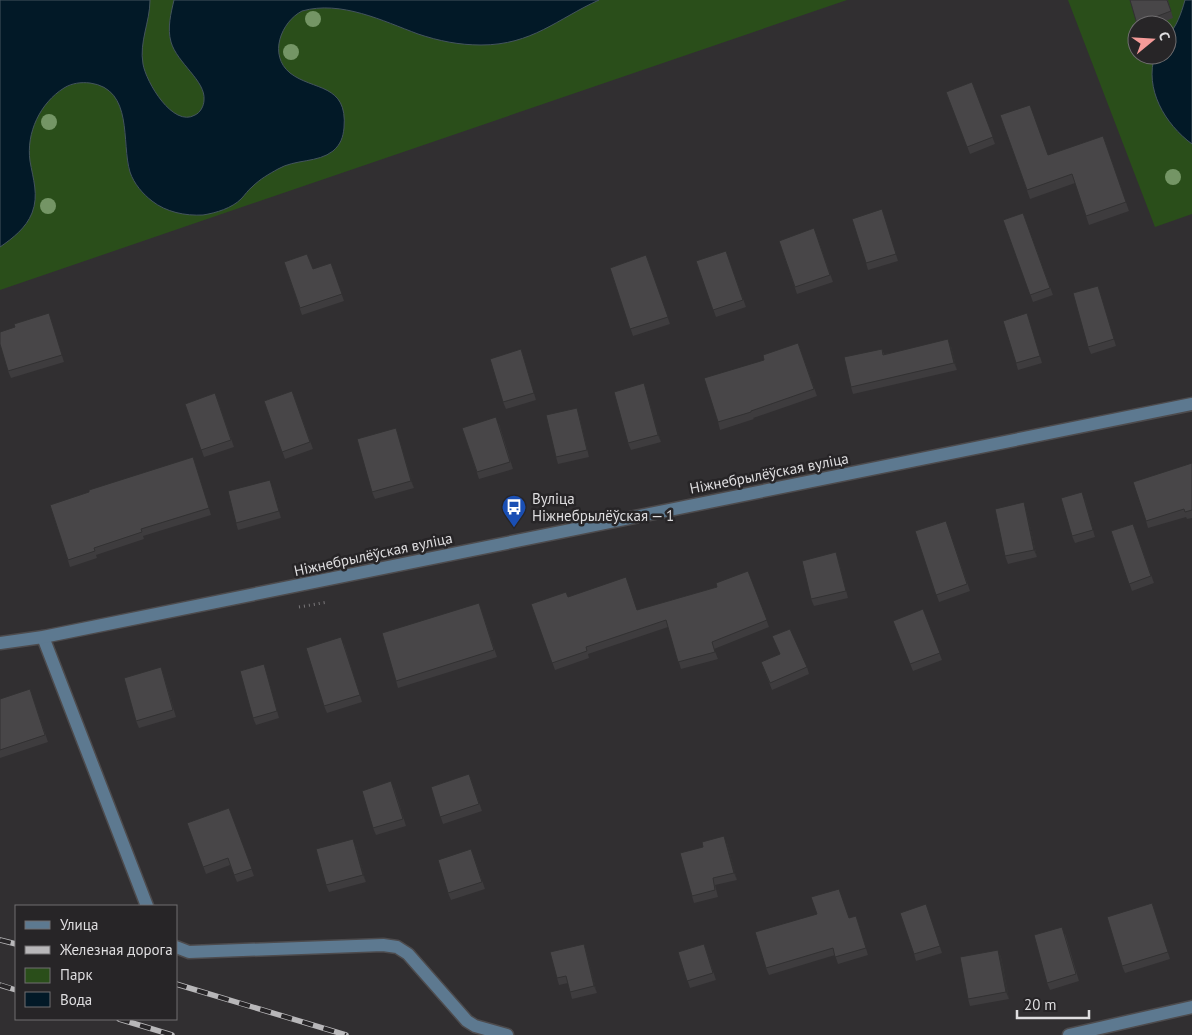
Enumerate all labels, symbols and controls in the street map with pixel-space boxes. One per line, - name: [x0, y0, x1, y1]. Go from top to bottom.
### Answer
- north arrow: [1127, 15, 1177, 65]
- text: С: [1155, 29, 1174, 43]
- street label: Ніжнебрылёўская вуліца: [688, 448, 850, 498]
- place label: Вуліца Ніжнебрылёўская — 1: [532, 489, 674, 525]
- bus stop icon: Вуліца Ніжнебрылёўская — 1: [501, 494, 527, 528]
- street label: Ніжнебрылёўская вуліца: [292, 528, 454, 580]
- legend: [15, 905, 178, 1020]
- text: Улица: [60, 915, 98, 934]
- text: Железная дорога: [59, 940, 173, 959]
- text: Парк: [60, 965, 93, 984]
- scale bar: [1017, 988, 1090, 1020]
- text: Вода: [60, 990, 92, 1009]
- text: 20 m: [1024, 995, 1057, 1014]

